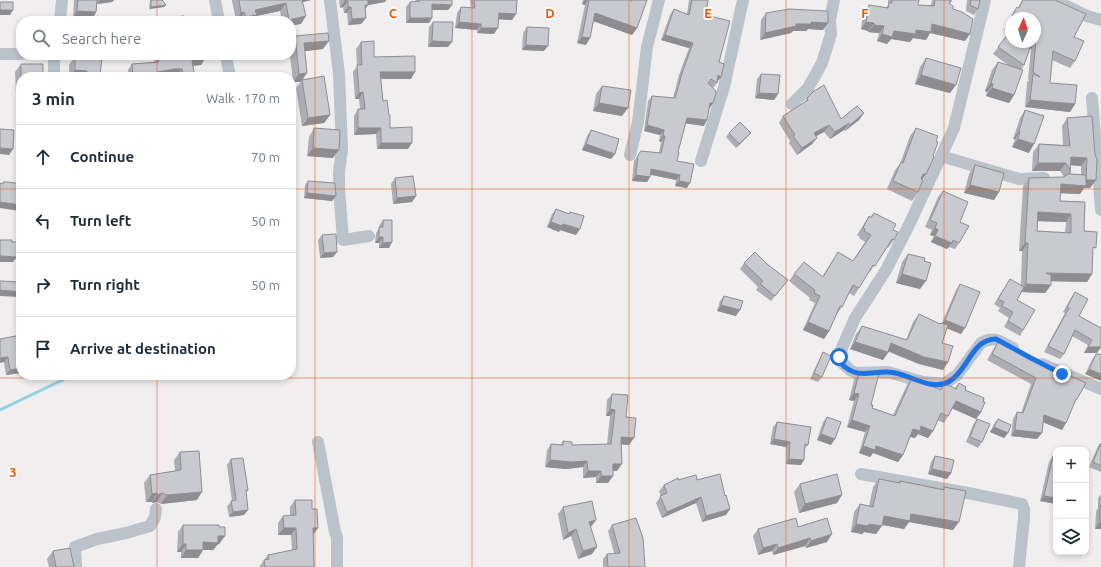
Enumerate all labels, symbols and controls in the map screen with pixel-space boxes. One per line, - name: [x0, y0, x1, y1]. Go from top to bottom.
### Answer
- text: C: [389, 6, 398, 20]
- text: D: [545, 6, 555, 20]
- text: E: [704, 6, 712, 20]
- text: F: [861, 6, 869, 20]
- north arrow: [1005, 12, 1041, 48]
- search box: [16, 16, 296, 60]
- icon: search: [30, 27, 52, 49]
- text: Search here: [62, 30, 141, 47]
- text: 3 min: [32, 89, 75, 108]
- text: Walk · 170 m: [206, 91, 280, 105]
- icon: ahead: [32, 146, 54, 168]
- text: Continue: [70, 148, 134, 165]
- text: 70 m: [251, 150, 280, 164]
- icon: left: [32, 210, 54, 232]
- text: Turn left: [70, 212, 131, 229]
- text: 50 m: [251, 214, 280, 228]
- icon: right: [32, 274, 54, 296]
- text: Turn right: [70, 276, 140, 293]
- text: 50 m: [251, 278, 280, 292]
- icon: arrive: [32, 338, 54, 360]
- text: Arrive at destination: [70, 340, 216, 357]
- route start: [830, 348, 848, 366]
- route end: [1053, 365, 1071, 383]
- map controls: [1053, 447, 1089, 555]
- button: +: [1053, 447, 1089, 483]
- text: 3: [9, 465, 17, 479]
- button: −: [1053, 483, 1089, 519]
- button: layers: [1053, 519, 1089, 555]

